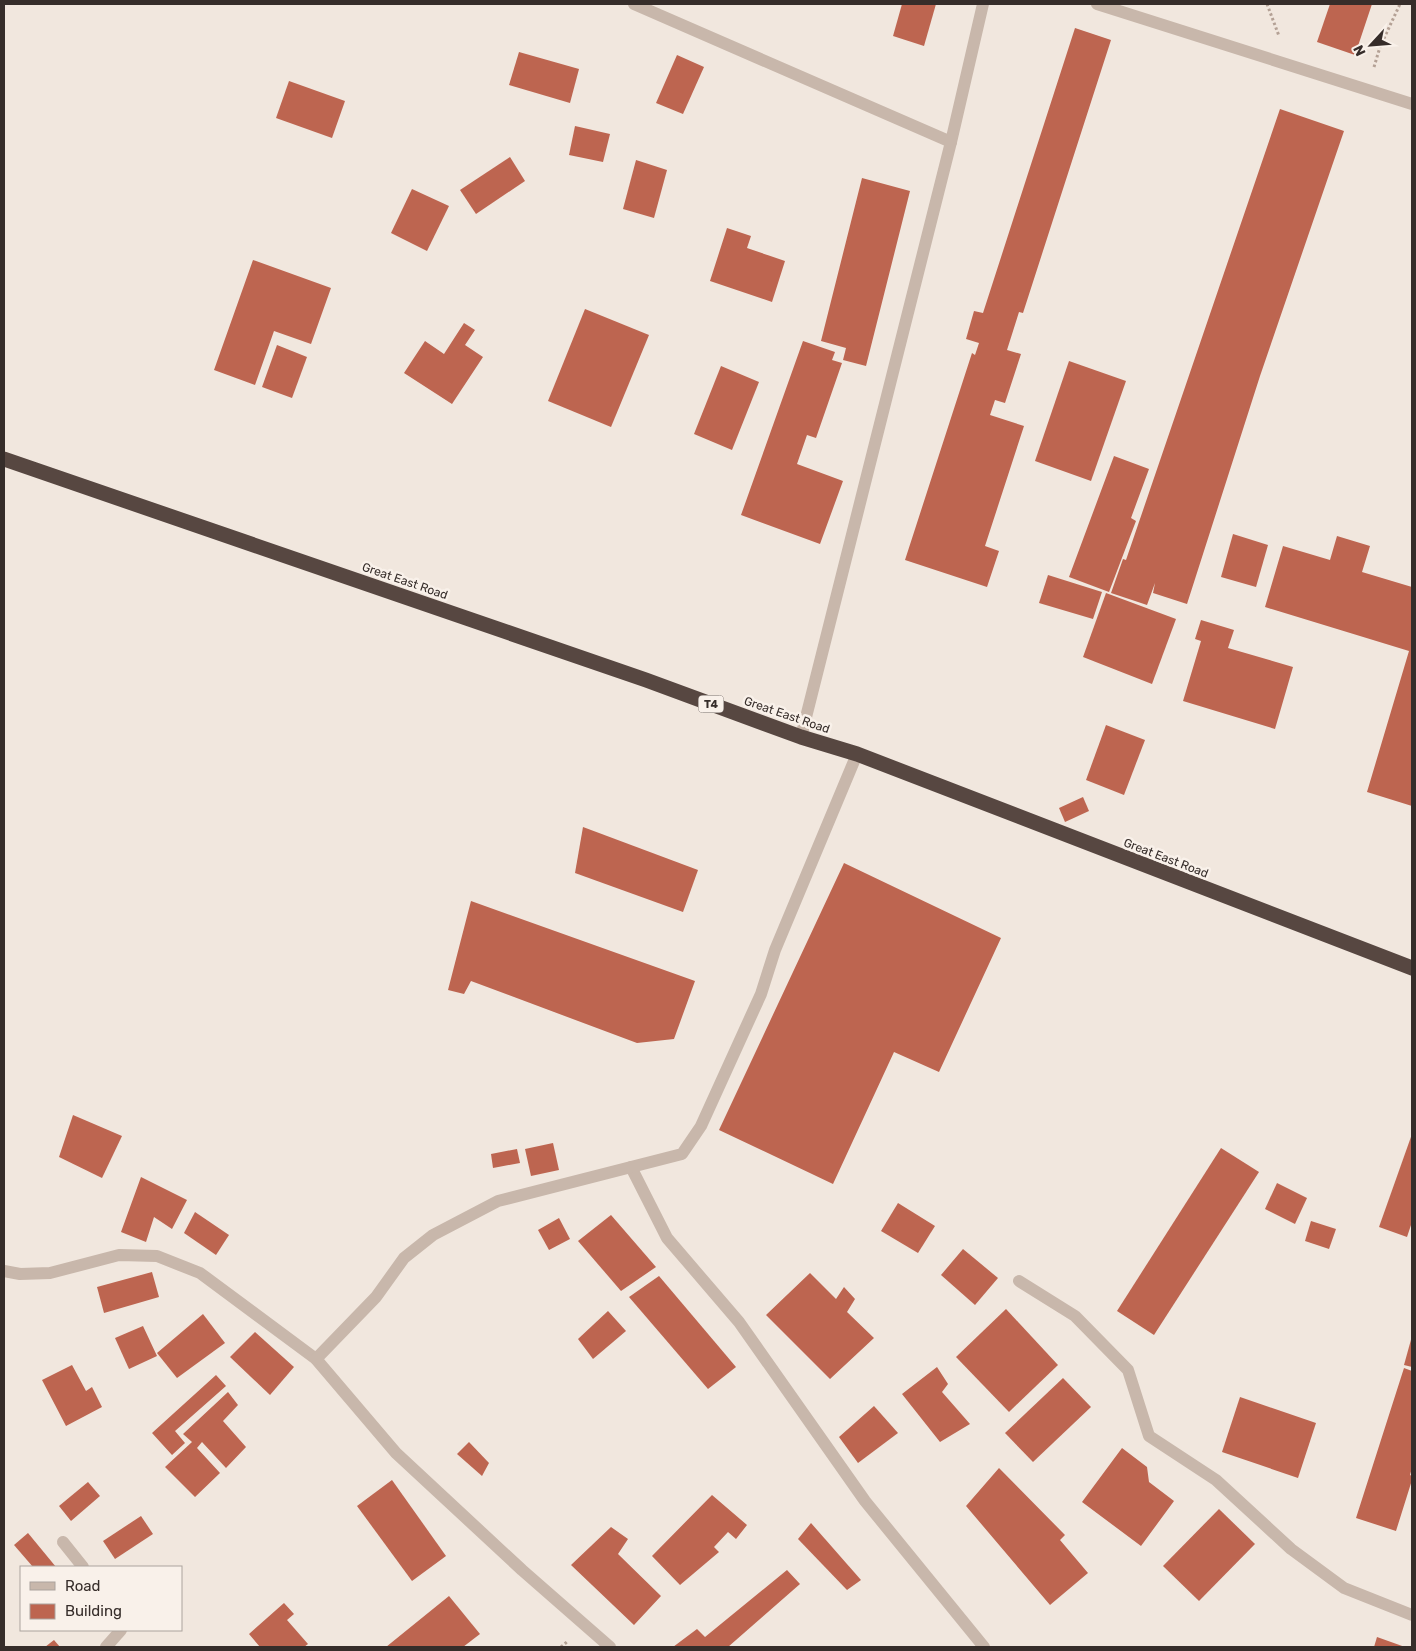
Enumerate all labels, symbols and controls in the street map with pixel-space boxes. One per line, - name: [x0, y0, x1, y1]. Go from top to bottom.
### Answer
- north arrow: [1346, 20, 1396, 70]
- text: N: [1350, 42, 1370, 59]
- street label: Great East Road: [360, 560, 450, 602]
- street label: Great East Road: [742, 694, 832, 736]
- road number: T4: [698, 696, 724, 712]
- street label: Great East Road: [1122, 835, 1210, 881]
- legend: [20, 1566, 182, 1631]
- text: Road: [65, 1577, 101, 1595]
- text: Building: [65, 1602, 122, 1620]

